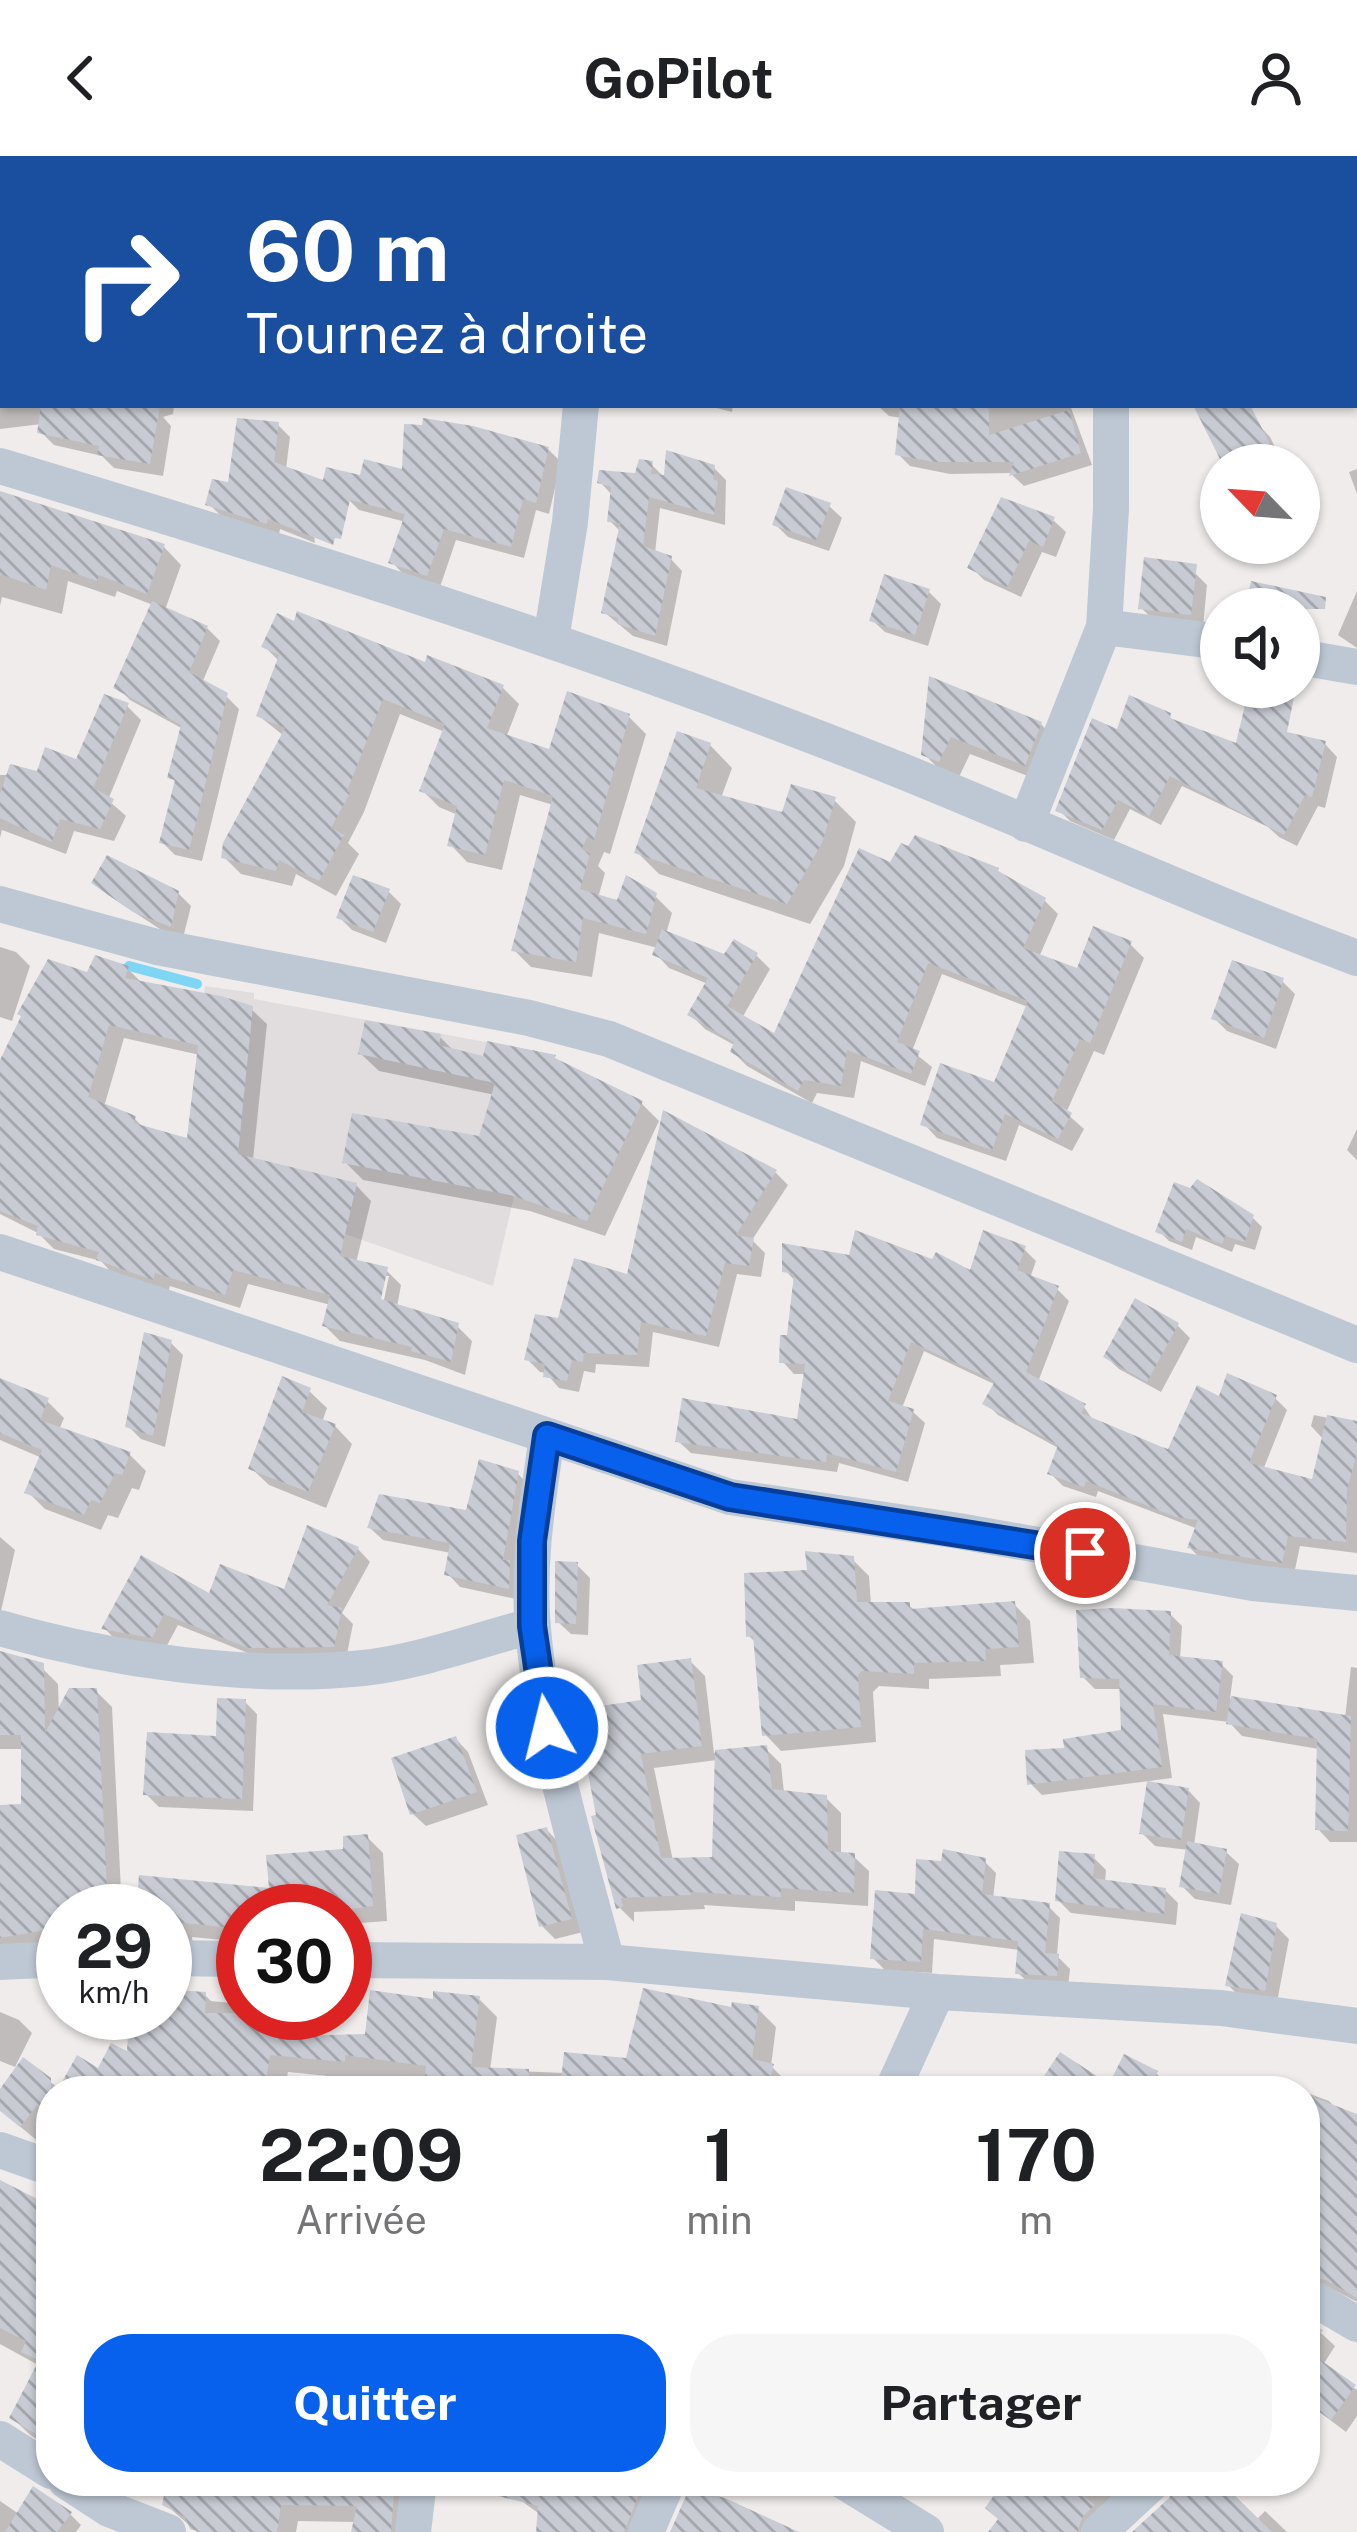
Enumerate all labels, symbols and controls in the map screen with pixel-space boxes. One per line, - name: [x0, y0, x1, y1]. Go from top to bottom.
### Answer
- icon: back: [48, 45, 114, 111]
- icon: person: [1243, 45, 1309, 111]
- text: GoPilot: [584, 47, 773, 110]
- text: 60 m: [246, 201, 450, 300]
- icon: right: [48, 204, 204, 360]
- text: Tournez à droite: [246, 302, 648, 365]
- north arrow: [1200, 444, 1320, 564]
- map controls: [1200, 444, 1320, 708]
- button: sound: [1200, 588, 1320, 708]
- pin: [1034, 1502, 1136, 1604]
- icon: arrive: [1052, 1520, 1118, 1586]
- position arrow: [484, 1665, 610, 1791]
- speed limit sign: 30: [216, 1884, 372, 2040]
- text: 29: [75, 1911, 153, 1982]
- text: km/h: [79, 1974, 149, 2010]
- text: 22:09: [259, 2113, 463, 2197]
- text: 1: [704, 2113, 735, 2197]
- text: 170: [975, 2113, 1097, 2197]
- text: Arrivée: [296, 2197, 427, 2243]
- text: min: [686, 2197, 752, 2243]
- text: m: [1019, 2197, 1053, 2243]
- button: Quitter: [84, 2334, 666, 2472]
- button: Partager: [690, 2334, 1272, 2472]

